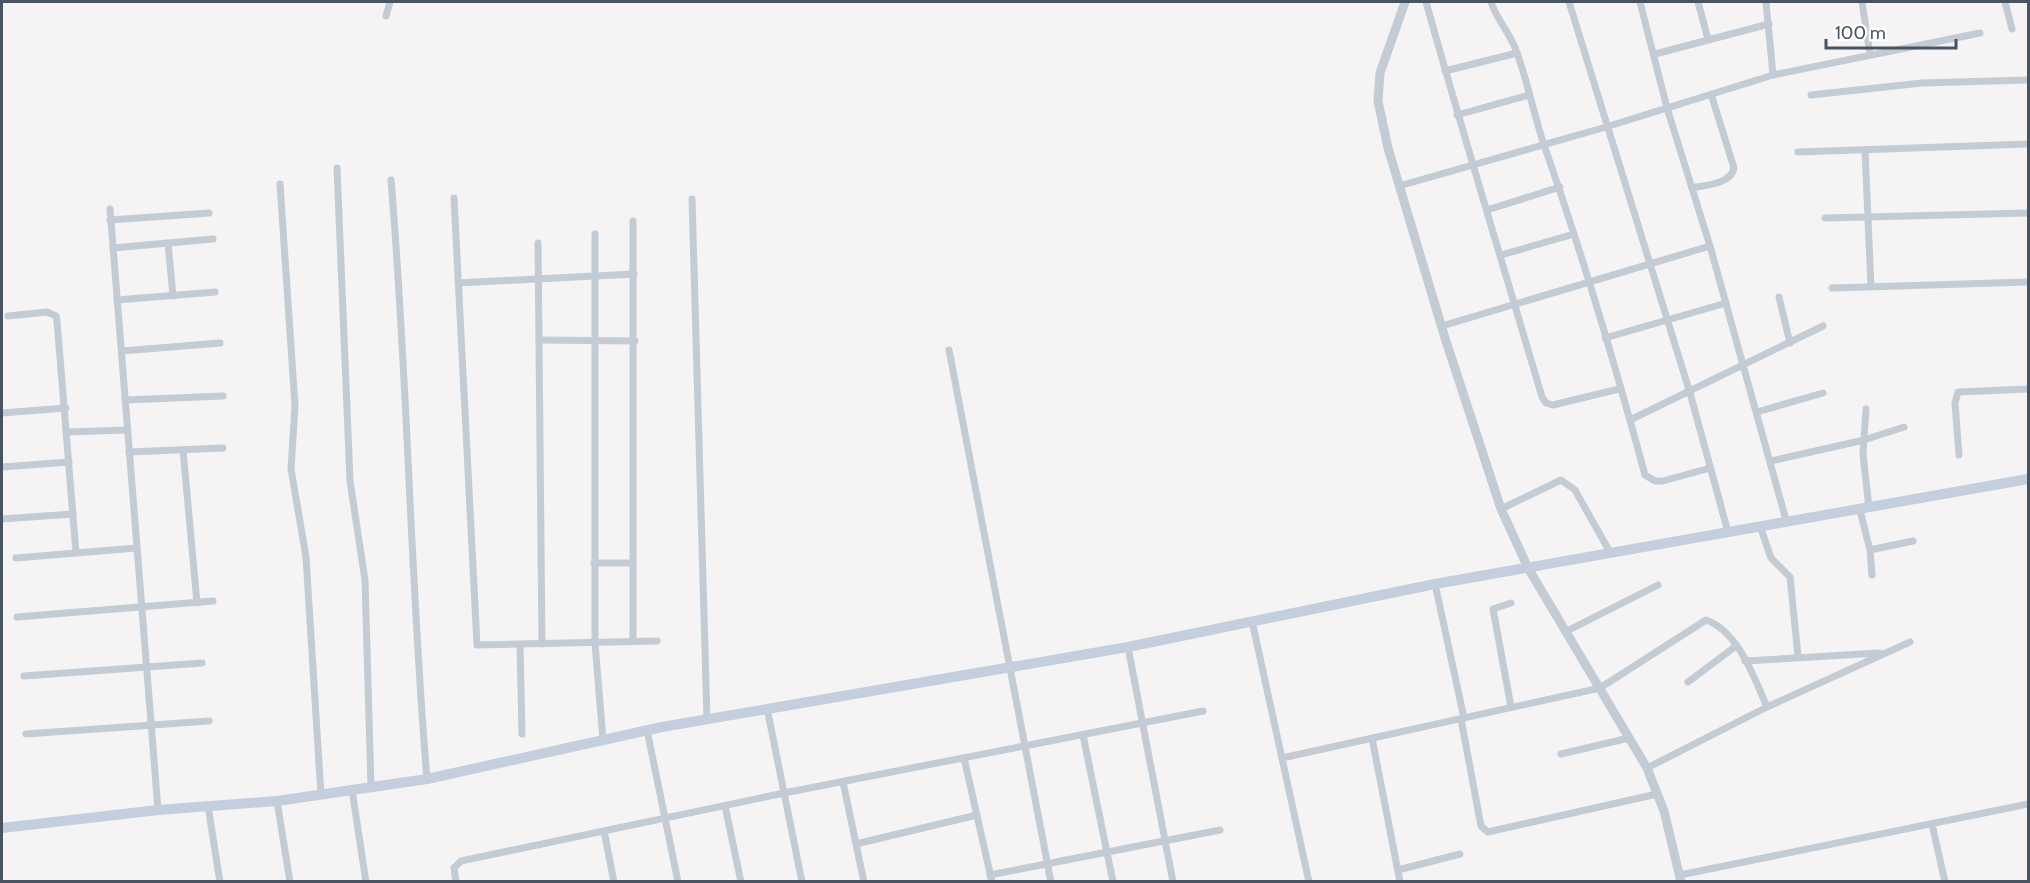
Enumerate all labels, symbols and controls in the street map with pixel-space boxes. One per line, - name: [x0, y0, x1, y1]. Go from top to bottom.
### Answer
- scale bar: [1826, 12, 1956, 50]
- text: 100 m: [1835, 22, 1886, 44]

